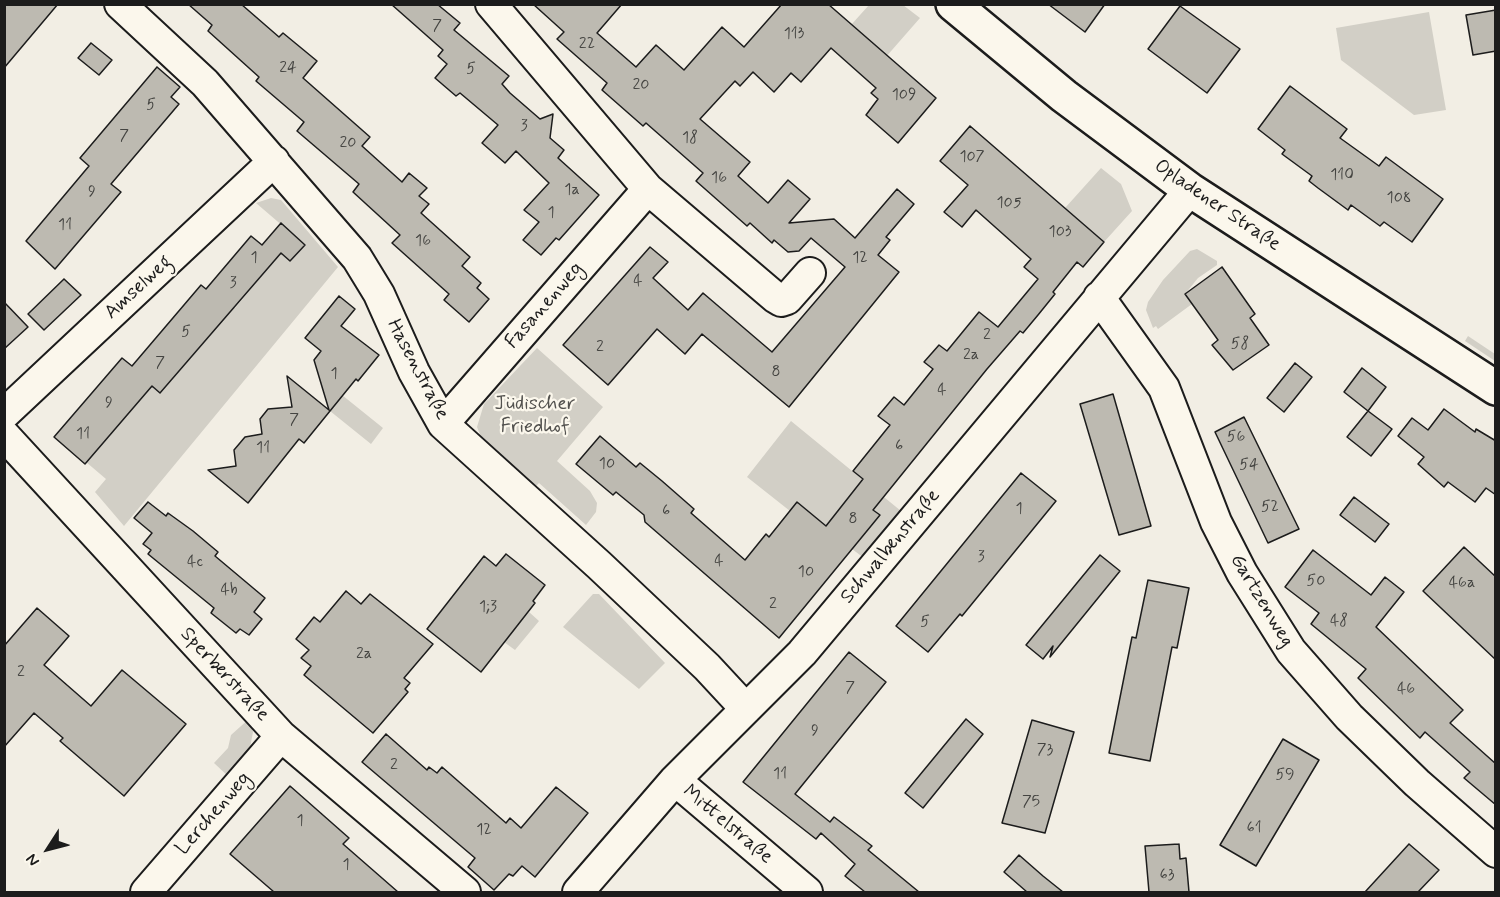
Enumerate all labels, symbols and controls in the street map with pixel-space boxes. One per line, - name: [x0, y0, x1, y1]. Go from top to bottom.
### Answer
- house number: 7: [432, 17, 442, 37]
- house number: 113: [784, 25, 804, 45]
- house number: 22: [579, 35, 595, 55]
- house number: 24: [279, 59, 297, 79]
- house number: 5: [466, 60, 476, 80]
- house number: 20: [633, 76, 649, 96]
- house number: 109: [892, 86, 916, 106]
- house number: 5: [146, 96, 156, 116]
- house number: 3: [520, 117, 528, 137]
- house number: 7: [119, 127, 129, 147]
- house number: 18: [682, 129, 698, 149]
- house number: 20: [340, 134, 356, 154]
- house number: 107: [959, 148, 985, 168]
- street label: Opladener Straße: [1149, 155, 1285, 257]
- house number: 110: [1330, 166, 1354, 186]
- house number: 16: [711, 169, 727, 189]
- house number: 1a: [564, 181, 580, 201]
- house number: 9: [88, 183, 96, 203]
- house number: 108: [1387, 189, 1411, 209]
- house number: 105: [996, 194, 1022, 214]
- house number: 1: [547, 204, 555, 224]
- house number: 11: [58, 216, 72, 236]
- house number: 103: [1049, 223, 1071, 243]
- house number: 16: [415, 232, 431, 252]
- house number: 1: [250, 249, 258, 269]
- house number: 12: [852, 249, 868, 269]
- street label: Amselweg: [100, 251, 178, 325]
- street label: Fasanenweg: [501, 258, 589, 354]
- house number: 4: [633, 272, 643, 292]
- house number: 3: [229, 274, 237, 294]
- street label: Hasenstraße: [381, 316, 453, 424]
- house number: 5: [181, 323, 191, 343]
- house number: 2: [983, 326, 991, 346]
- house number: 58: [1231, 335, 1249, 355]
- house number: 2: [596, 338, 604, 358]
- house number: 2a: [963, 346, 979, 366]
- house number: 7: [155, 354, 165, 374]
- house number: 8: [771, 363, 781, 383]
- house number: 1: [330, 365, 338, 385]
- house number: 4: [937, 381, 947, 401]
- park label: Jüdischer Friedhof: [494, 393, 576, 440]
- house number: 9: [105, 394, 113, 414]
- house number: 7: [289, 411, 299, 431]
- house number: 11: [76, 425, 90, 445]
- house number: 56: [1227, 428, 1245, 448]
- house number: 6: [895, 437, 903, 457]
- house number: 11: [256, 439, 270, 459]
- house number: 10: [599, 455, 615, 475]
- house number: 54: [1239, 456, 1259, 476]
- street label: Schwalbenstraße: [836, 485, 946, 609]
- house number: 52: [1261, 498, 1279, 518]
- house number: 1: [1015, 500, 1023, 520]
- house number: 6: [662, 502, 670, 522]
- house number: 8: [848, 510, 858, 530]
- house number: 3: [977, 548, 985, 568]
- street label: Gartzenweg: [1224, 550, 1298, 652]
- house number: 4: [714, 552, 724, 572]
- house number: 4c: [187, 553, 203, 573]
- house number: 10: [798, 563, 814, 583]
- house number: 50: [1307, 572, 1325, 592]
- house number: 46a: [1449, 574, 1475, 594]
- house number: 4b: [220, 581, 238, 601]
- house number: 2: [769, 595, 777, 615]
- house number: 1;3: [479, 598, 497, 618]
- house number: 48: [1330, 612, 1348, 632]
- house number: 5: [920, 613, 930, 633]
- street label: Sperberstraße: [174, 623, 274, 727]
- house number: 2a: [356, 645, 372, 665]
- house number: 2: [17, 663, 25, 683]
- house number: 7: [845, 679, 855, 699]
- house number: 46: [1397, 680, 1415, 700]
- house number: 9: [811, 722, 819, 742]
- house number: 73: [1037, 741, 1053, 761]
- house number: 2: [390, 756, 398, 776]
- house number: 11: [773, 765, 787, 785]
- house number: 59: [1275, 766, 1295, 786]
- street label: Lerchenweg: [171, 768, 257, 860]
- street label: Mittelstraße: [677, 780, 777, 870]
- house number: 75: [1022, 793, 1040, 813]
- house number: 1: [296, 812, 304, 832]
- north arrow: [18, 819, 78, 879]
- house number: 61: [1246, 819, 1262, 839]
- house number: 12: [476, 821, 492, 841]
- text: N: [21, 849, 45, 870]
- house number: 1: [342, 856, 350, 876]
- house number: 63: [1160, 866, 1174, 886]

